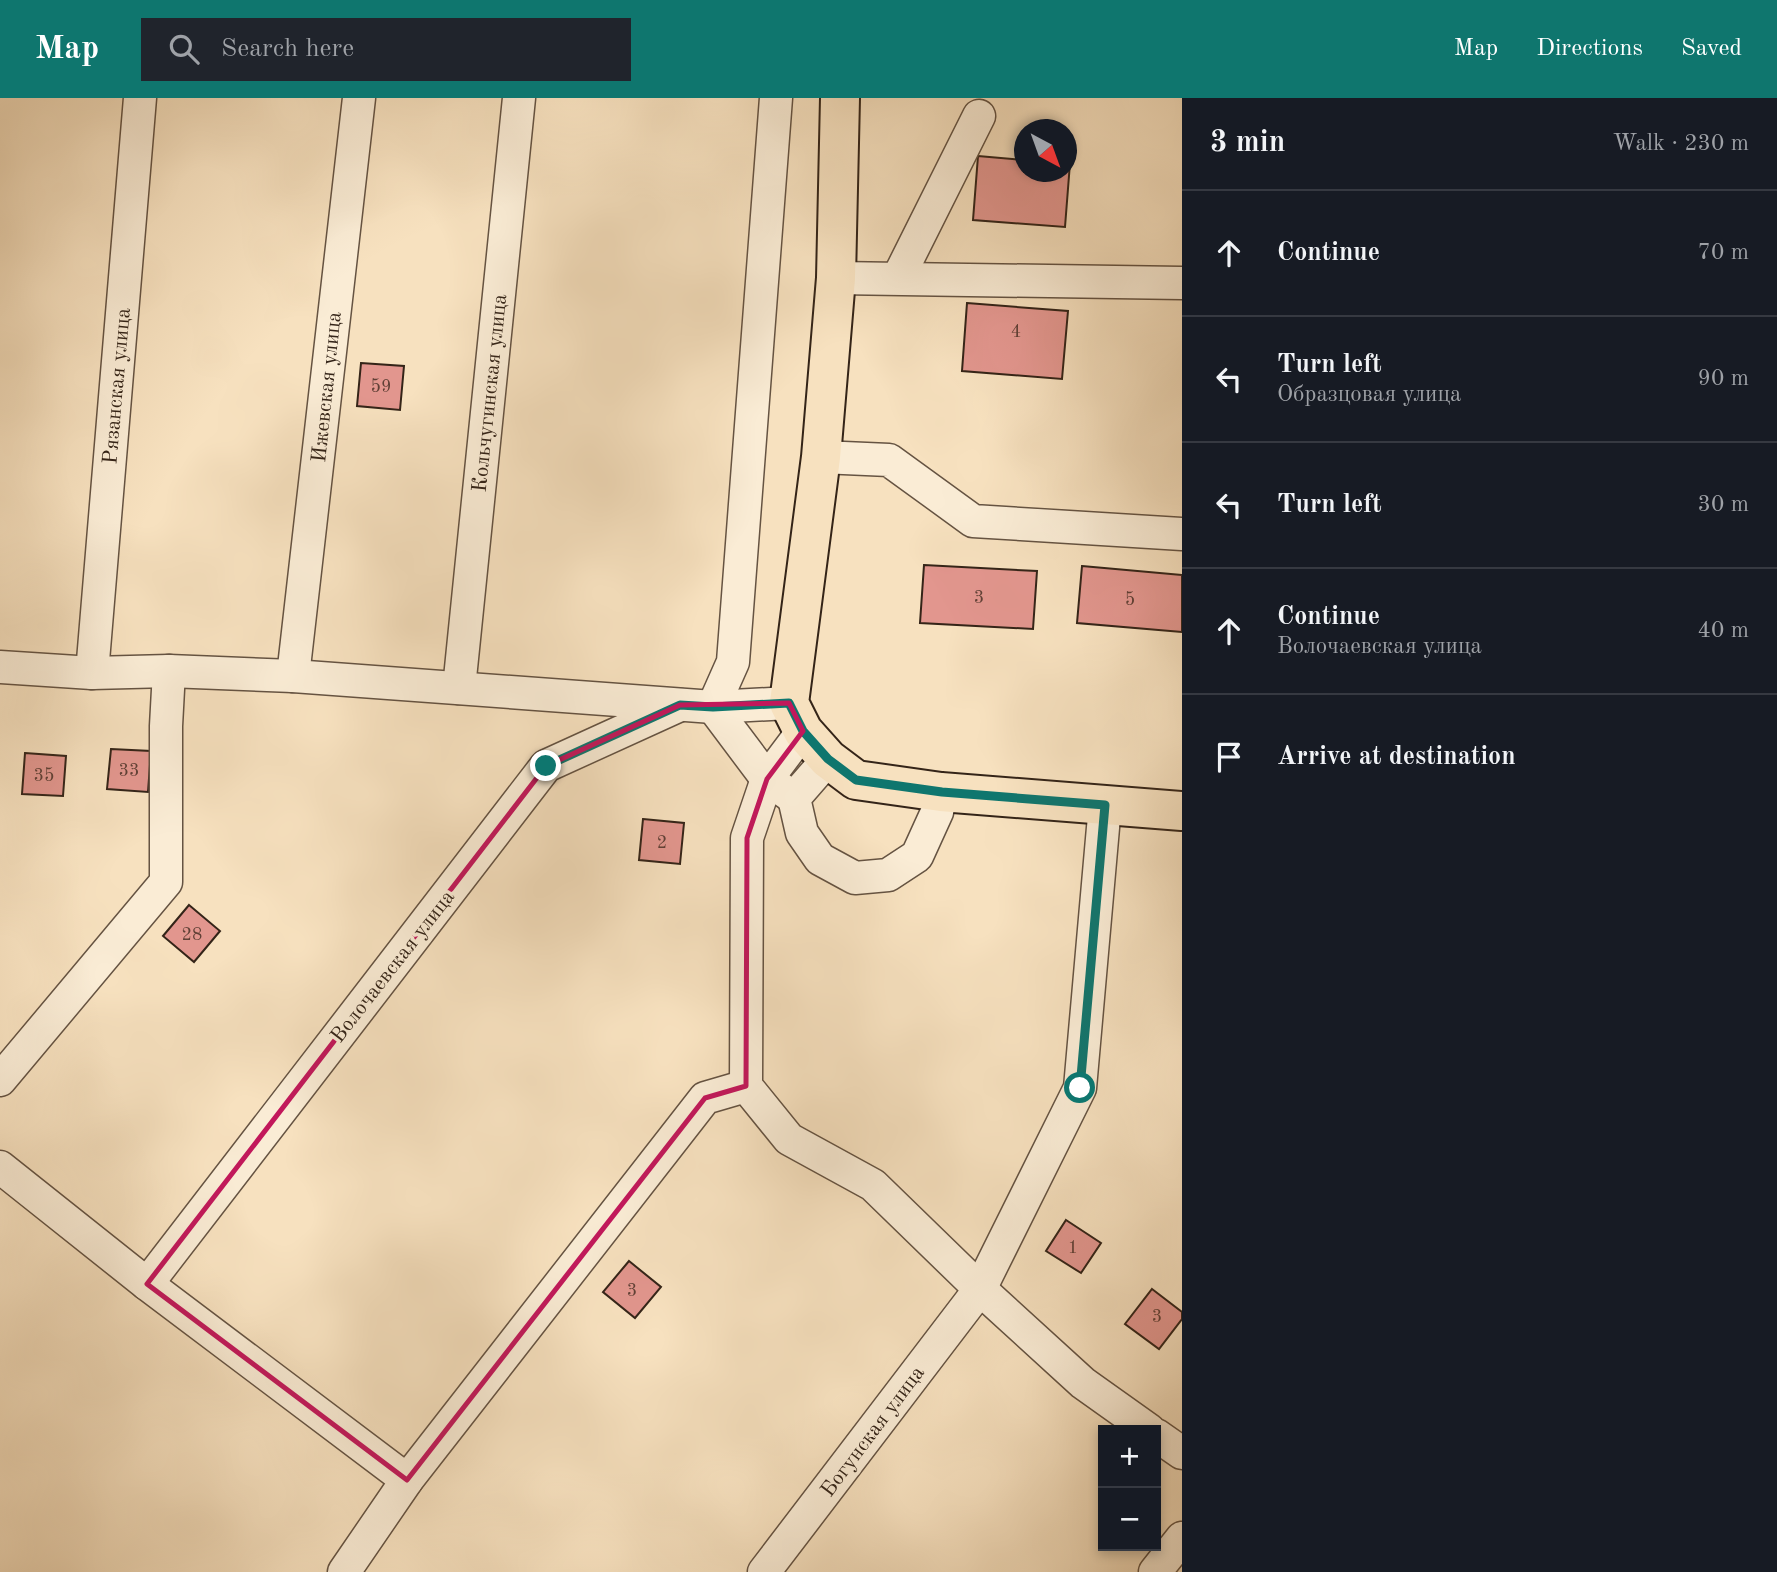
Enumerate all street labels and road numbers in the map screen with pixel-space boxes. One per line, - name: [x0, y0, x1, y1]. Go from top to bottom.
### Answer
- street label: Кольчугинская улица: [470, 293, 511, 493]
- street label: Рязанская улица: [100, 307, 135, 465]
- street label: Ижевская улица: [309, 311, 346, 464]
- street label: Волочаевская улица: [327, 887, 459, 1047]
- street label: Богунская улица: [817, 1363, 929, 1501]

